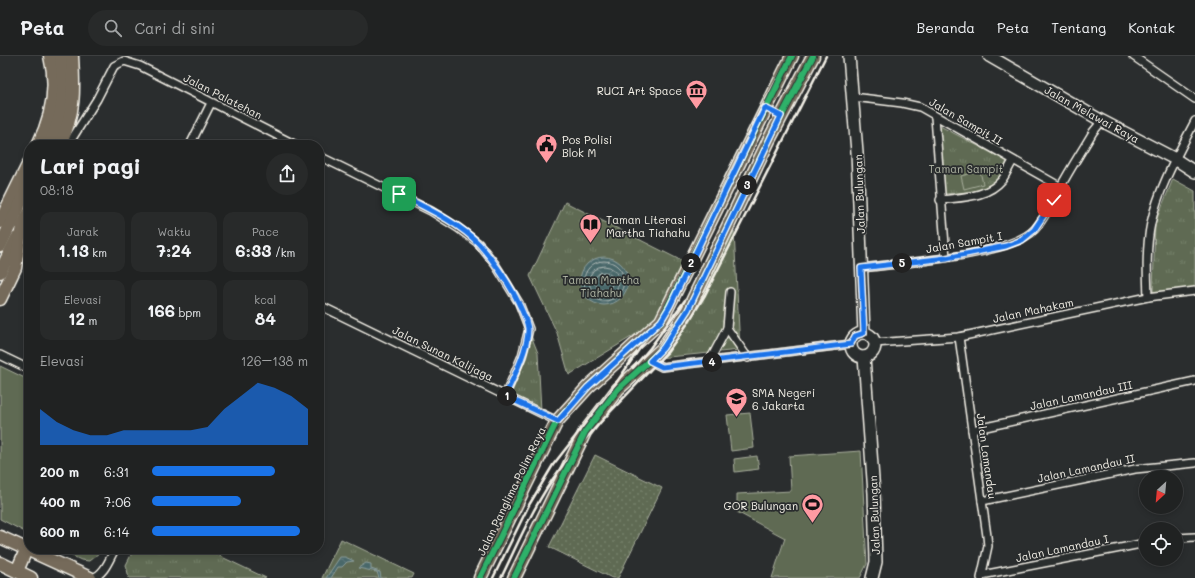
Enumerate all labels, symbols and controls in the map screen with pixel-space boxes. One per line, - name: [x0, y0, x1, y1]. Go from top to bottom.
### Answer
- search box: [88, 10, 368, 46]
- text: Peta: [20, 15, 64, 40]
- icon: search: [102, 17, 124, 39]
- text: Cari di sini: [134, 18, 215, 38]
- text: Beranda: [917, 18, 975, 37]
- text: Peta: [997, 18, 1029, 37]
- text: Tentang: [1051, 18, 1106, 37]
- text: Kontak: [1128, 18, 1175, 37]
- street label: Jalan Palatehan: [181, 70, 265, 122]
- museum icon: RUCI Art Space: [684, 77, 710, 110]
- street label: Jalan Melawai Raya: [1042, 82, 1142, 146]
- place label: RUCI Art Space: [597, 83, 682, 98]
- street label: Jalan Sampit II: [927, 94, 1005, 148]
- public building icon: Pos Polisi Blok M: [534, 132, 560, 165]
- place label: Pos Polisi Blok M: [562, 132, 612, 160]
- text: Lari pagi: [40, 151, 141, 180]
- button: share: [266, 153, 308, 195]
- street label: Jalan Bulungan: [850, 154, 868, 234]
- park label: Taman Sampit: [928, 161, 1004, 176]
- pin: 3: [737, 175, 757, 195]
- pin: [382, 177, 416, 211]
- text: 3: [744, 177, 750, 192]
- text: 08:18: [40, 181, 74, 198]
- icon: arrive: [388, 183, 410, 205]
- pin: [1037, 183, 1071, 217]
- icon: check: [1043, 189, 1065, 211]
- library icon: Taman Literasi Martha Tiahahu: [577, 212, 603, 245]
- place label: Taman Literasi Martha Tiahahu: [606, 212, 690, 240]
- text: Jarak: [67, 224, 98, 239]
- text: Waktu: [157, 224, 191, 239]
- text: Pace: [252, 224, 279, 239]
- street label: Jalan Sampit I: [925, 228, 1004, 256]
- text: 1.13: [58, 239, 89, 261]
- text: 7:24: [156, 239, 192, 261]
- text: 6:33: [235, 239, 271, 261]
- text: km: [89, 245, 107, 260]
- text: /km: [271, 245, 295, 260]
- pin: 2: [681, 253, 701, 273]
- pin: 5: [892, 253, 912, 273]
- text: 2: [688, 255, 694, 270]
- text: 5: [899, 255, 905, 270]
- park label: Taman Martha Tiahahu: [562, 272, 640, 300]
- text: Elevasi: [64, 292, 101, 307]
- text: kcal: [254, 292, 276, 307]
- street label: Jalan Mahakam: [991, 294, 1075, 326]
- text: 166: [147, 299, 175, 321]
- text: bpm: [175, 305, 201, 320]
- text: 12: [68, 307, 85, 329]
- text: 84: [255, 307, 276, 329]
- text: m: [85, 313, 97, 328]
- street label: Jalan Sunan Kalijaga: [390, 322, 496, 384]
- text: Elevasi: [40, 352, 84, 369]
- text: 126–138 m: [241, 352, 308, 369]
- pin: 4: [702, 352, 722, 372]
- text: 4: [709, 354, 715, 369]
- street label: Jalan Lamandau III: [1028, 377, 1134, 413]
- school or university icon: SMA Negeri 6 Jakarta: [724, 385, 750, 418]
- place label: SMA Negeri 6 Jakarta: [752, 385, 815, 413]
- pin: 1: [497, 386, 517, 406]
- text: 1: [505, 388, 509, 403]
- street label: Jalan Lamandau: [974, 412, 1000, 500]
- street label: Jalan Panglima Polim Raya: [473, 424, 549, 558]
- street label: Jalan Lamandau II: [1036, 450, 1136, 486]
- text: 200 m: [40, 463, 79, 480]
- text: 6:31: [104, 463, 129, 480]
- north arrow: [1139, 470, 1183, 514]
- map controls: [1139, 470, 1183, 566]
- street label: Jalan Bulungan: [865, 475, 883, 555]
- sports icon: GOR Bulungan: [800, 492, 826, 525]
- text: 400 m: [40, 493, 80, 510]
- text: 7:06: [104, 493, 131, 510]
- place label: GOR Bulungan: [724, 498, 798, 513]
- button: locate: [1139, 522, 1183, 566]
- text: 600 m: [40, 523, 80, 540]
- text: 6:14: [104, 523, 129, 540]
- street label: Jalan Lamandau I: [1014, 531, 1110, 565]

